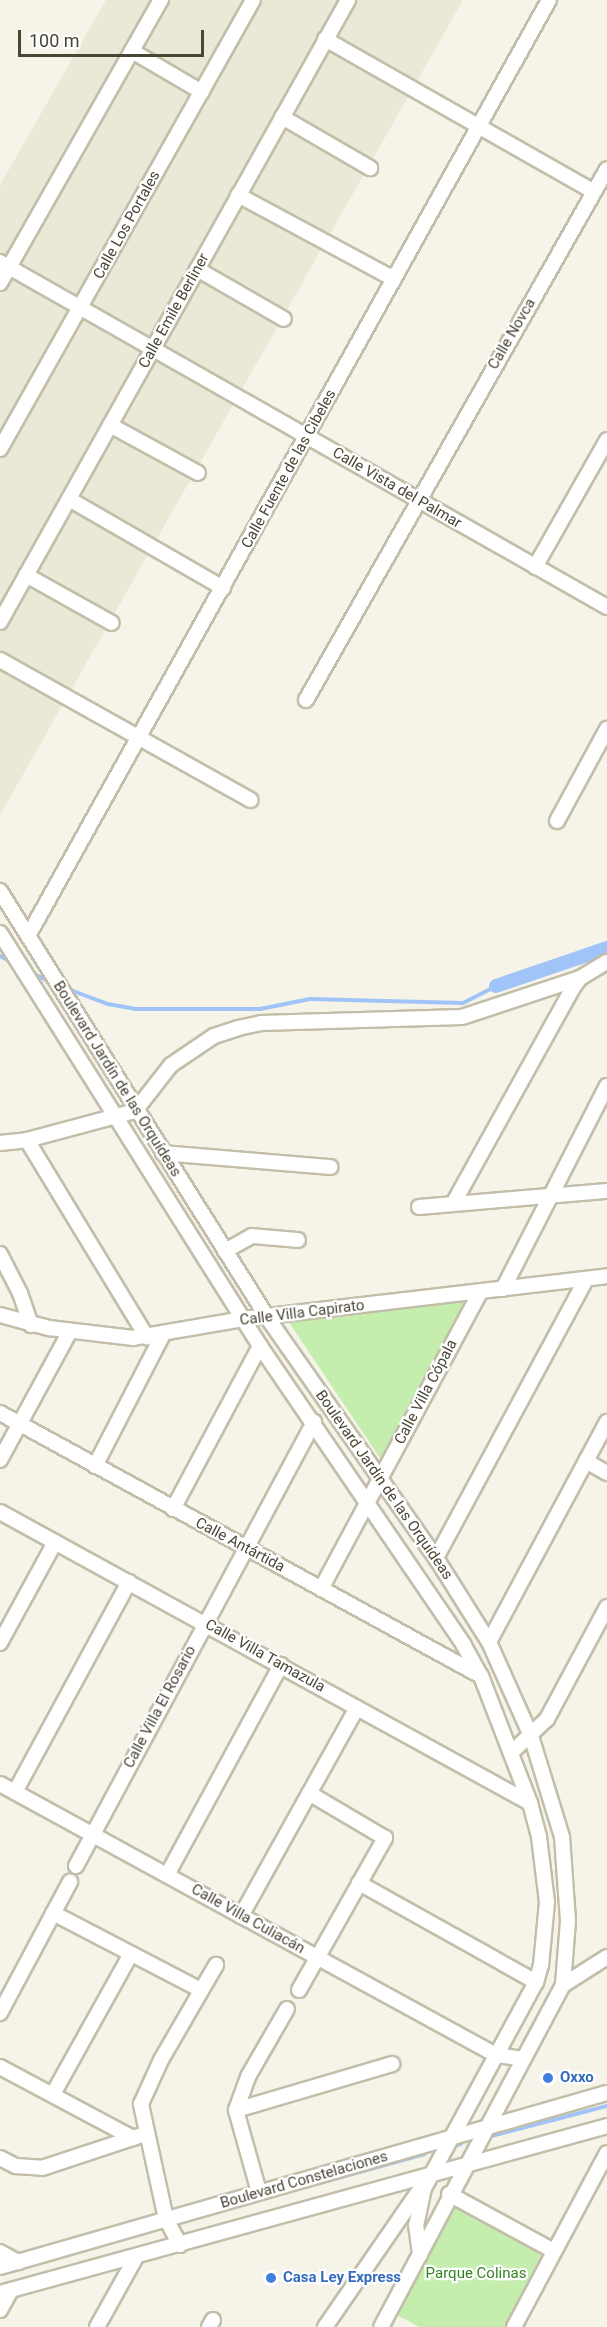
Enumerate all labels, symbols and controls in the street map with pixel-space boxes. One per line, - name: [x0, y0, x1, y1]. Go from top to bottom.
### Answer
- scale bar: [21, 18, 207, 56]
- text: 100 m: [29, 30, 80, 51]
- street label: Calle Los Portales: [90, 168, 164, 282]
- street label: Calle Emile Berliner: [135, 250, 213, 372]
- street label: Calle Novca: [484, 295, 540, 373]
- street label: Calle Fuente de las Cibeles: [238, 387, 340, 551]
- street label: Calle Vista del Palmar: [329, 444, 465, 532]
- street label: Boulevard Jardín de las Orquídeas: [49, 978, 185, 1180]
- street label: Calle Villa Capirato: [239, 1296, 365, 1330]
- street label: Calle Villa Cópala: [391, 1337, 461, 1447]
- street label: Boulevard Jardín de las Orquídeas: [311, 1387, 457, 1583]
- street label: Calle Antártida: [192, 1514, 288, 1576]
- street label: Calle Villa Tamazula: [202, 1616, 328, 1696]
- street label: Calle Villa El Rosario: [120, 1643, 200, 1771]
- street label: Calle Villa Culiacán: [188, 1880, 308, 1958]
- place label: Oxxo: [560, 2069, 594, 2087]
- marker: Oxxo: [541, 2071, 555, 2085]
- street label: Boulevard Constelaciones: [218, 2147, 390, 2213]
- park label: Parque Colinas: [426, 2265, 526, 2283]
- place label: Casa Ley Express: [283, 2269, 401, 2287]
- marker: Casa Ley Express: [264, 2271, 278, 2285]

